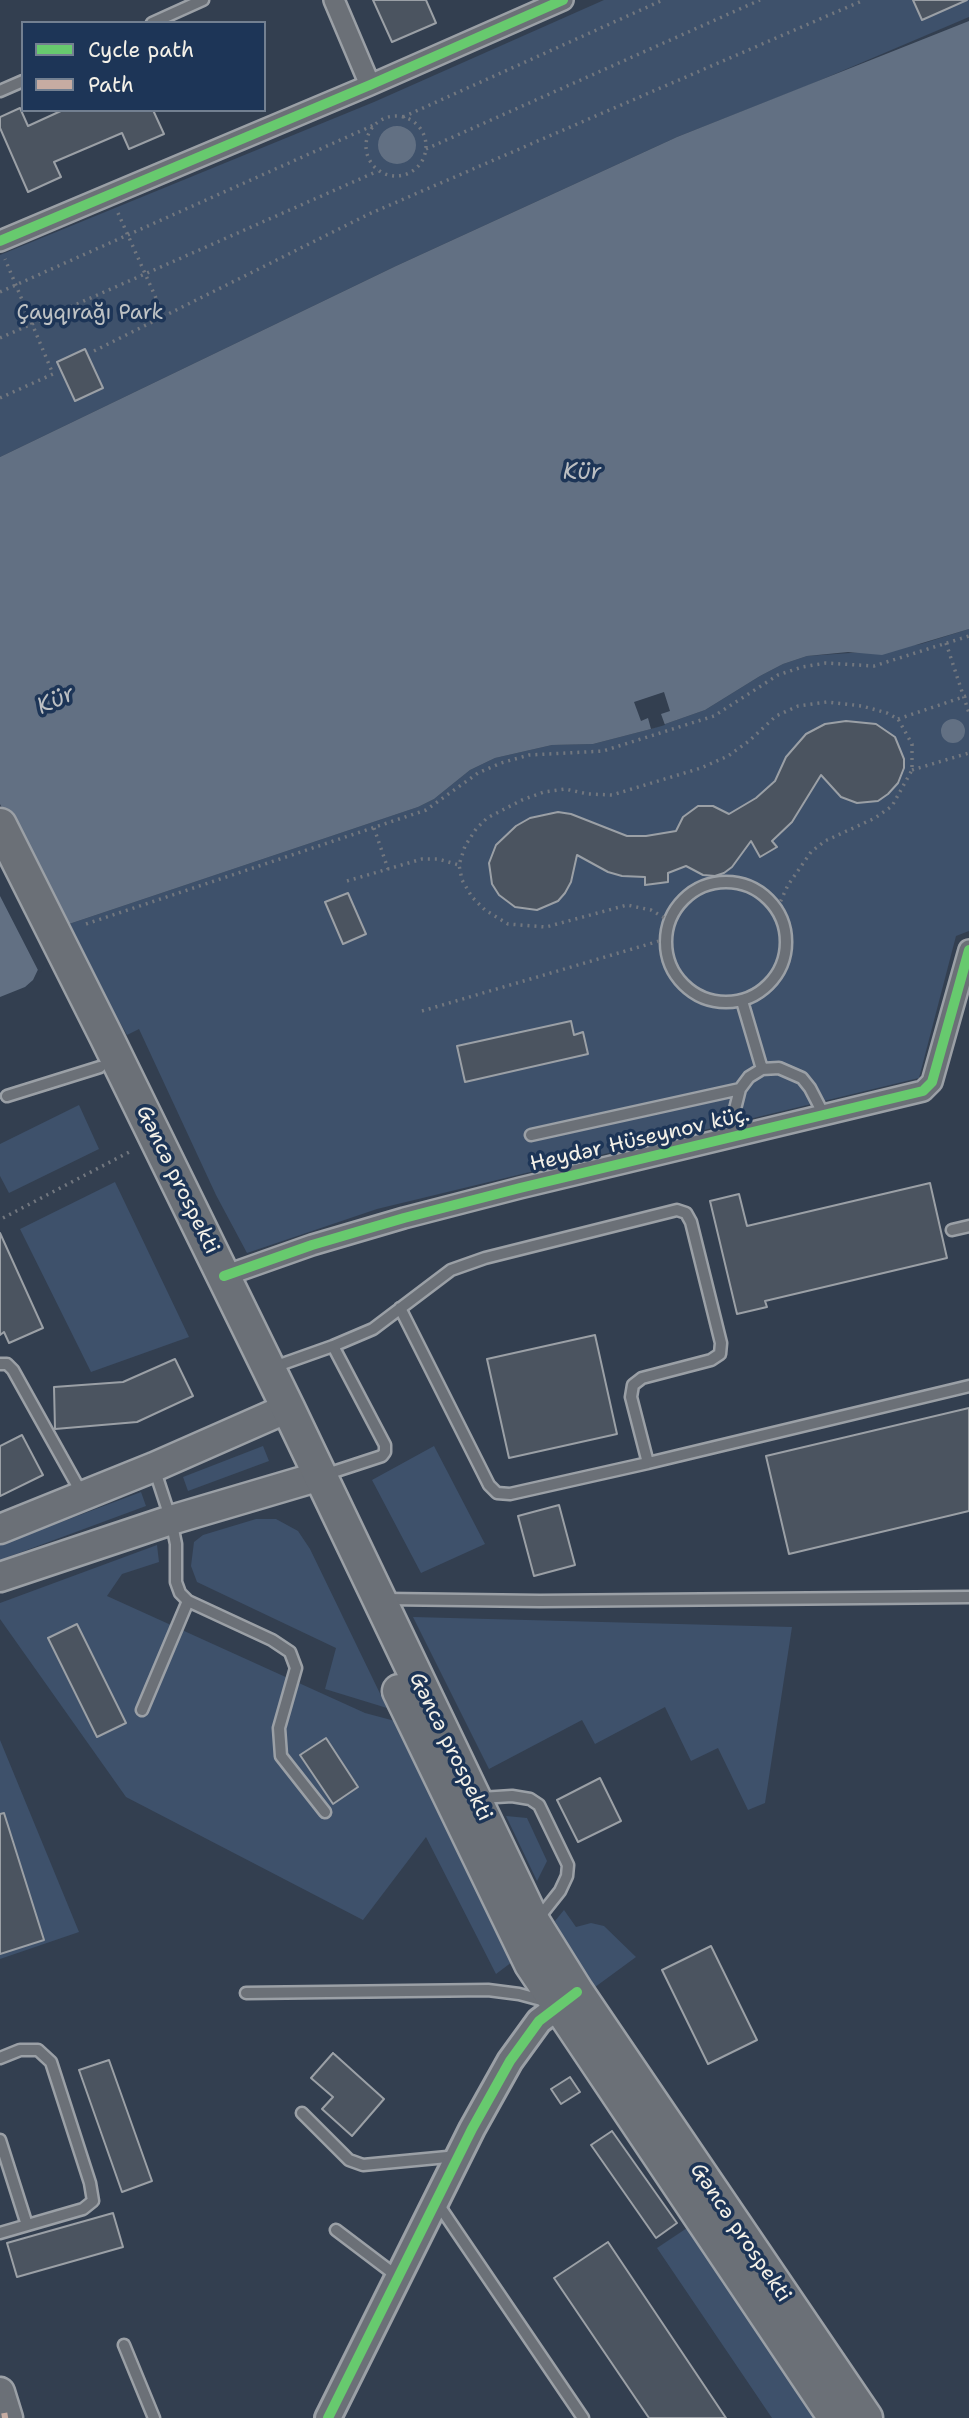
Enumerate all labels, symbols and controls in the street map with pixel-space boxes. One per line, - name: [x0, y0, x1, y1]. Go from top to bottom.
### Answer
- legend: [21, 21, 266, 112]
- text: Cycle path: [88, 36, 194, 64]
- text: Path: [88, 71, 134, 99]
- park label: Çayqırağı Park: [16, 301, 164, 327]
- water label: Kür: [563, 459, 601, 487]
- water label: Kür: [33, 680, 79, 722]
- street label: Gəncə prospekti: [130, 1102, 224, 1258]
- street label: Heydər Hüseynov küç.: [528, 1102, 752, 1178]
- street label: Gəncə prospekti: [403, 1669, 497, 1825]
- street label: Gəncə prospekti: [684, 2159, 796, 2307]

